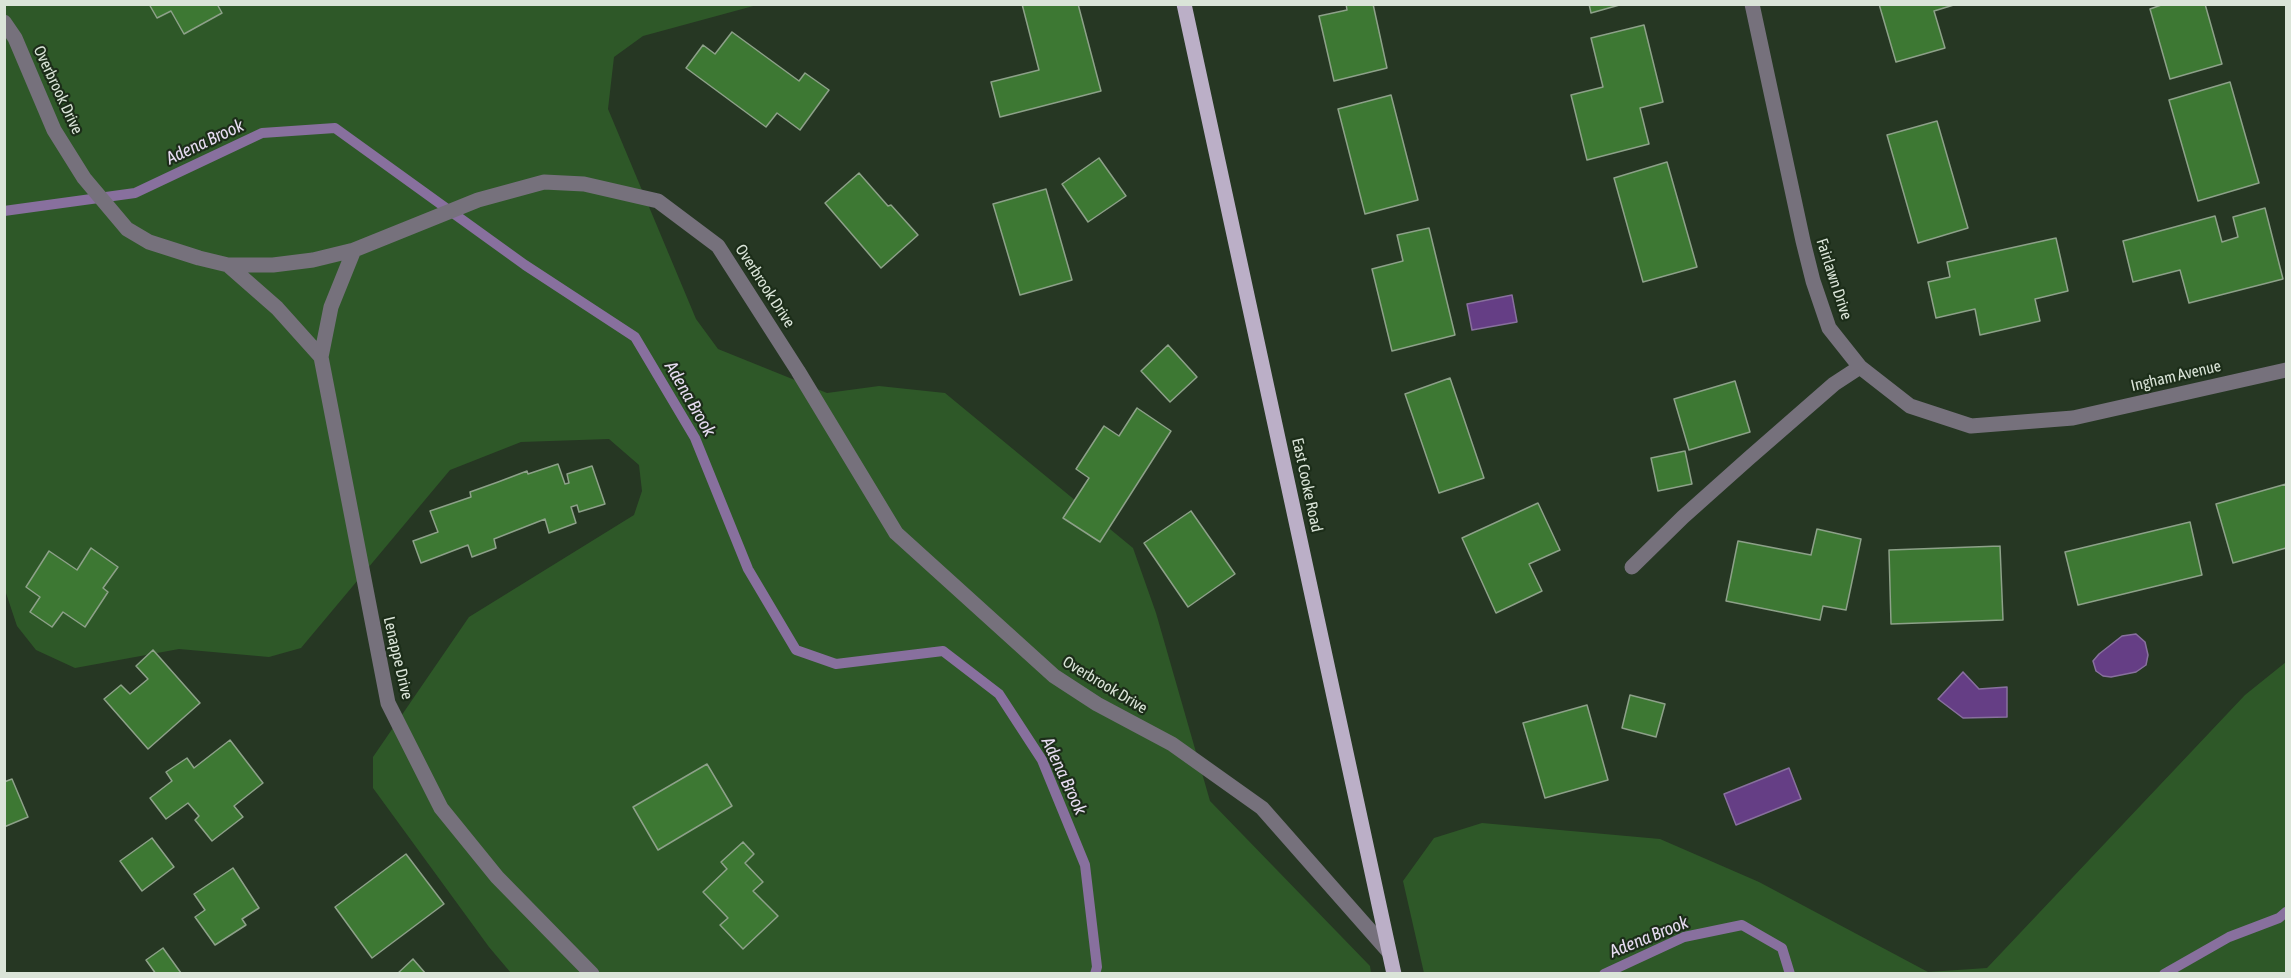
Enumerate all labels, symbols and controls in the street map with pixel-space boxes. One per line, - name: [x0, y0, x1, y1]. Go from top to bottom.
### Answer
- street label: Overbrook Drive: [29, 43, 87, 137]
- water label: Adena Brook: [163, 115, 247, 169]
- street label: Fairlawn Drive: [1812, 236, 1856, 322]
- street label: Overbrook Drive: [731, 241, 799, 331]
- street label: Ingham Avenue: [2129, 356, 2223, 396]
- water label: Adena Brook: [660, 358, 720, 440]
- street label: East Cooke Road: [1288, 436, 1326, 534]
- street label: Lenappe Drive: [379, 615, 417, 701]
- street label: Overbrook Drive: [1059, 652, 1151, 718]
- water label: Adena Brook: [1037, 734, 1091, 818]
- water label: Adena Brook: [1606, 911, 1692, 963]

